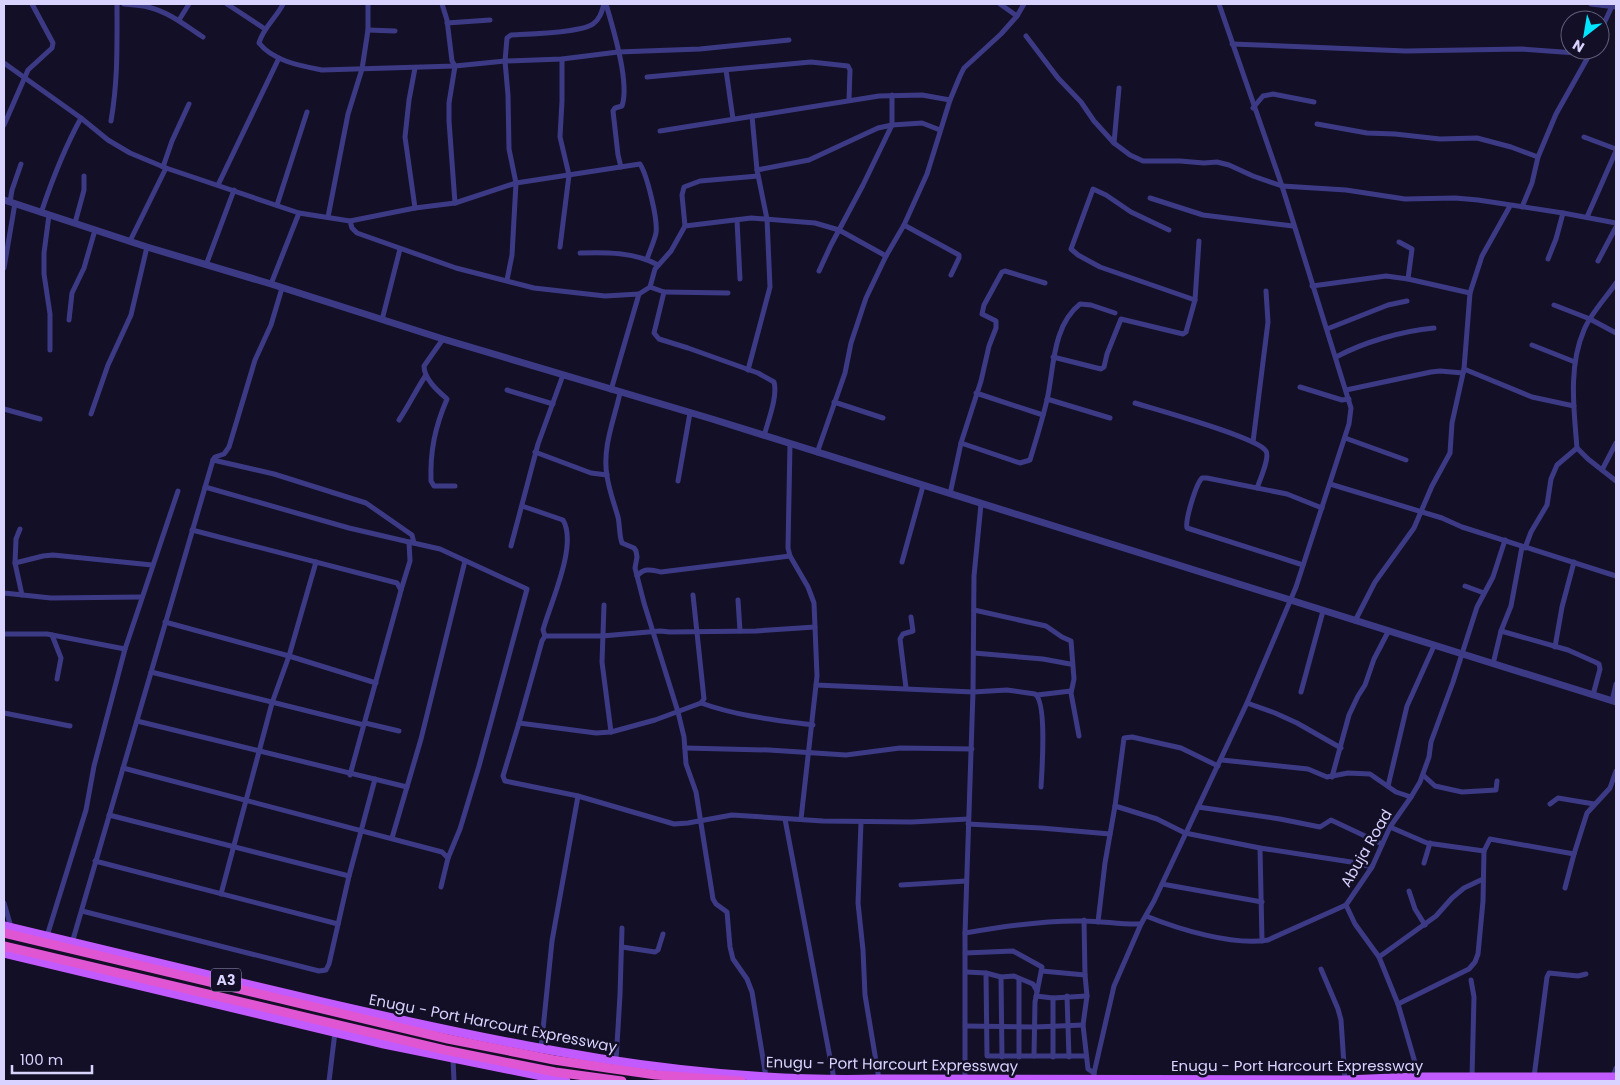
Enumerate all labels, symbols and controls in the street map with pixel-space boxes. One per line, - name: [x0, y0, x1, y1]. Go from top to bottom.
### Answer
- north arrow: [1560, 10, 1610, 60]
- text: N: [1569, 35, 1588, 57]
- street label: Abuja Road: [1335, 805, 1397, 891]
- road number: A3: [211, 968, 241, 992]
- street label: Enugu - Port Harcourt Expressway: [367, 989, 619, 1057]
- scale bar: [12, 1042, 92, 1074]
- text: 100 m: [20, 1049, 63, 1070]
- street label: Enugu - Port Harcourt Expressway: [766, 1051, 1019, 1077]
- street label: Enugu - Port Harcourt Expressway: [1171, 1055, 1424, 1076]

